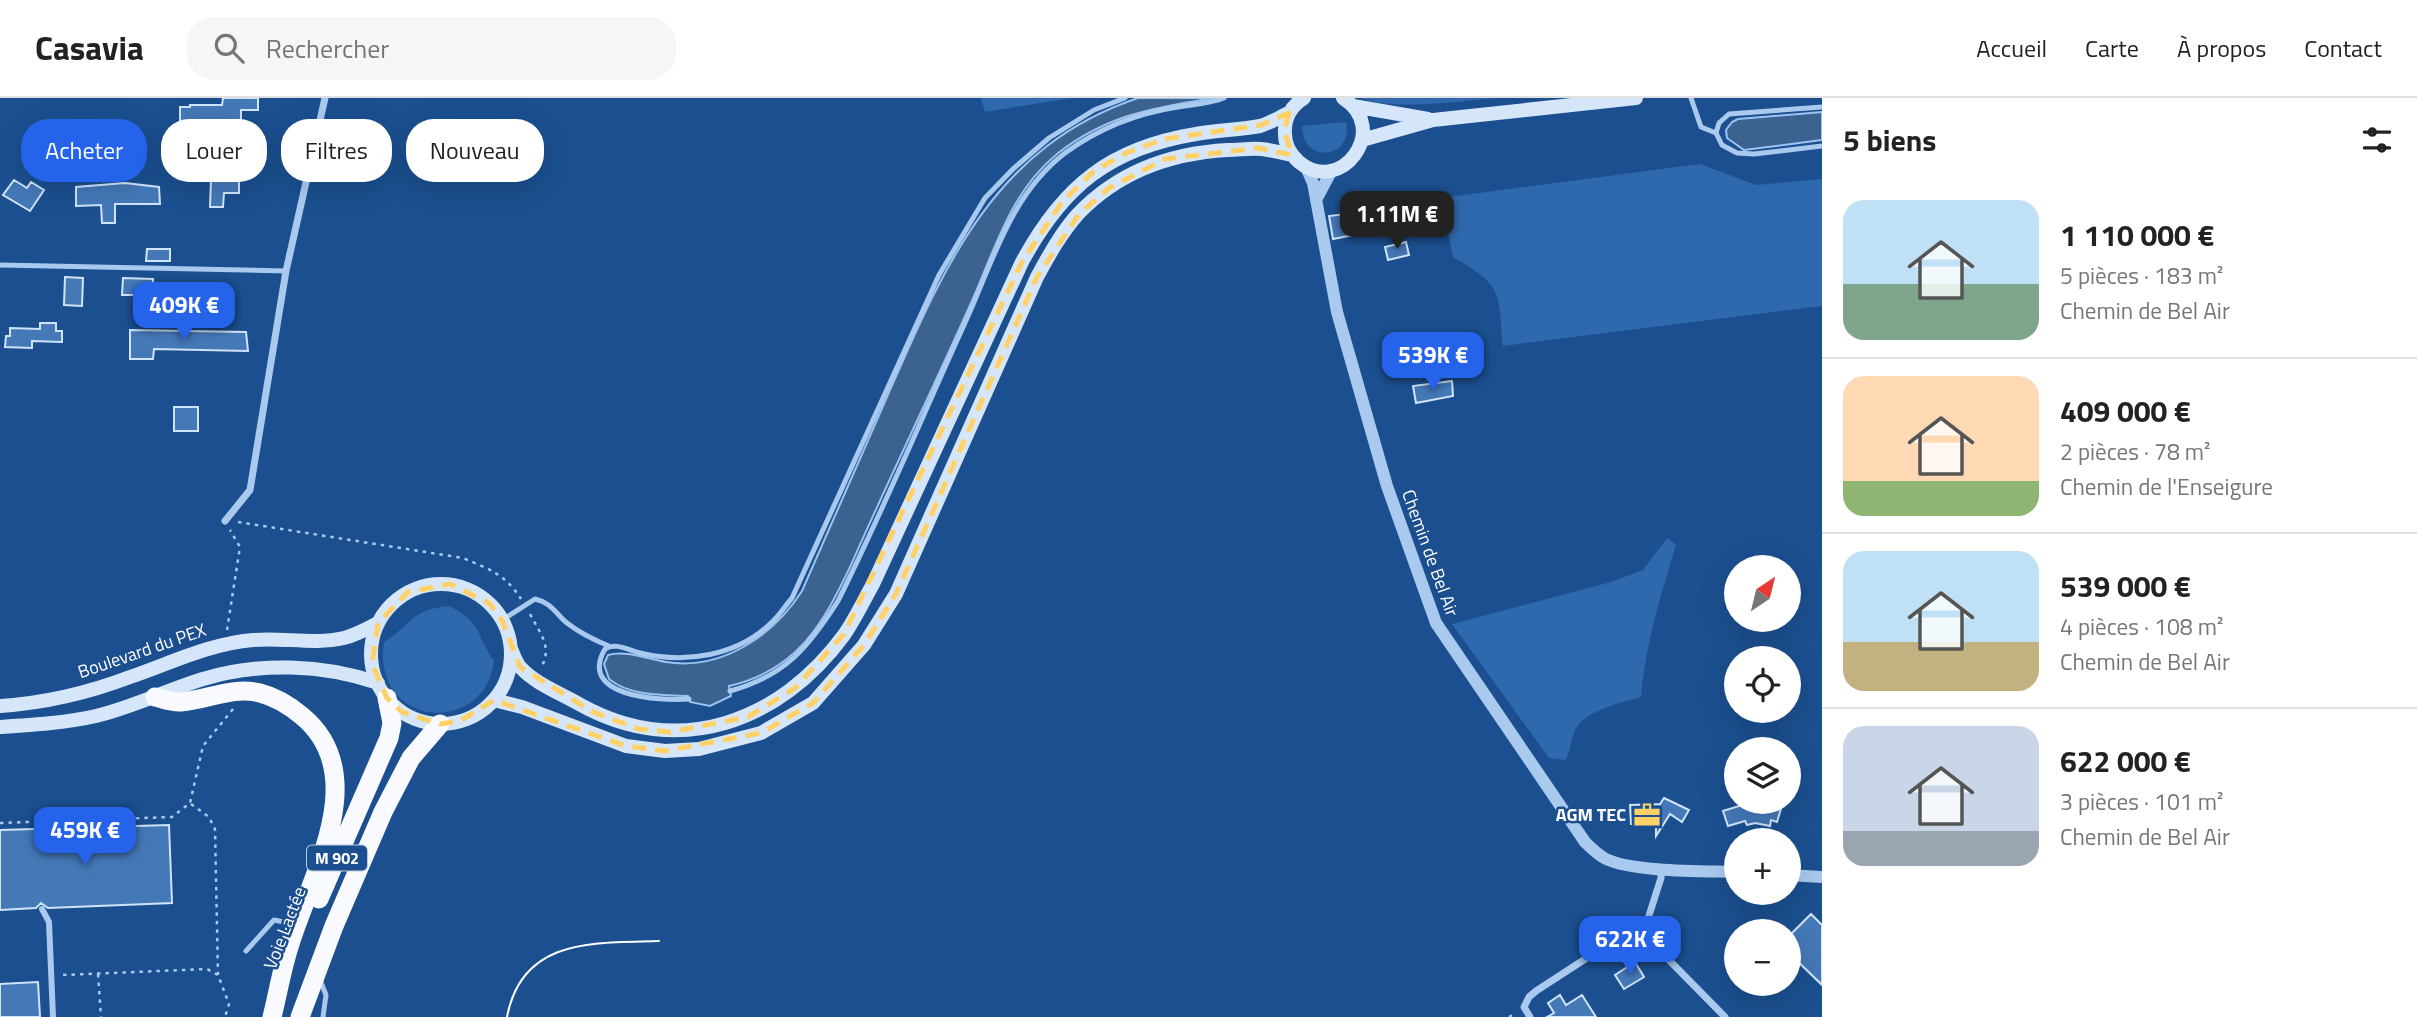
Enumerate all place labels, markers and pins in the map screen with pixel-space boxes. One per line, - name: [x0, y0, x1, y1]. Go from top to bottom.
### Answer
- pin: 1.11M €: [1332, 192, 1462, 251]
- pin: 409K €: [127, 282, 241, 342]
- pin: 539K €: [1376, 332, 1490, 392]
- office icon: AGM TEC: [1632, 800, 1662, 830]
- place label: AGM TEC: [1556, 801, 1626, 828]
- pin: 459K €: [28, 808, 142, 867]
- pin: 622K €: [1573, 916, 1687, 976]

